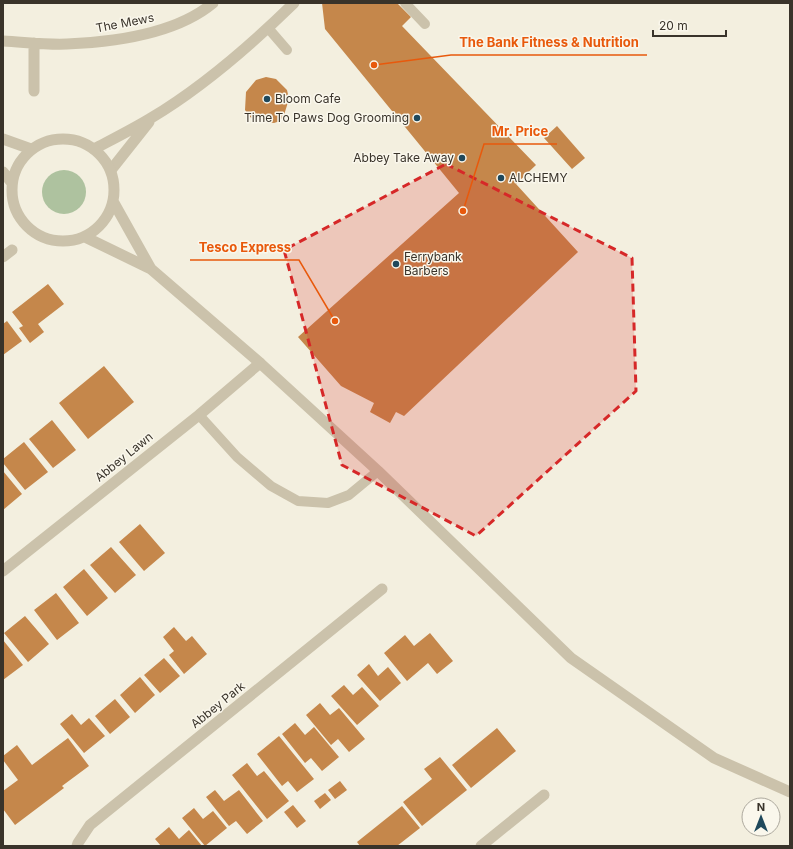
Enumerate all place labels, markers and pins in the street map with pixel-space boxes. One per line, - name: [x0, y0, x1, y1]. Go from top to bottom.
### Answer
- callout: The Bank Fitness & Nutrition: [451, 30, 647, 55]
- place label: Bloom Cafe: [275, 91, 341, 106]
- marker: Bloom Cafe: [262, 94, 272, 104]
- place label: Time To Paws Dog Grooming: [244, 110, 409, 125]
- marker: Time To Paws Dog Grooming: [412, 113, 422, 123]
- callout: Mr. Price: [484, 119, 557, 144]
- place label: Abbey Take Away: [353, 150, 454, 165]
- marker: Abbey Take Away: [457, 153, 467, 163]
- place label: ALCHEMY: [509, 170, 568, 185]
- marker: ALCHEMY: [496, 173, 506, 183]
- callout: Tesco Express: [190, 235, 299, 260]
- place label: Ferrybank Barbers: [404, 249, 462, 278]
- marker: Ferrybank Barbers: [391, 259, 401, 269]

